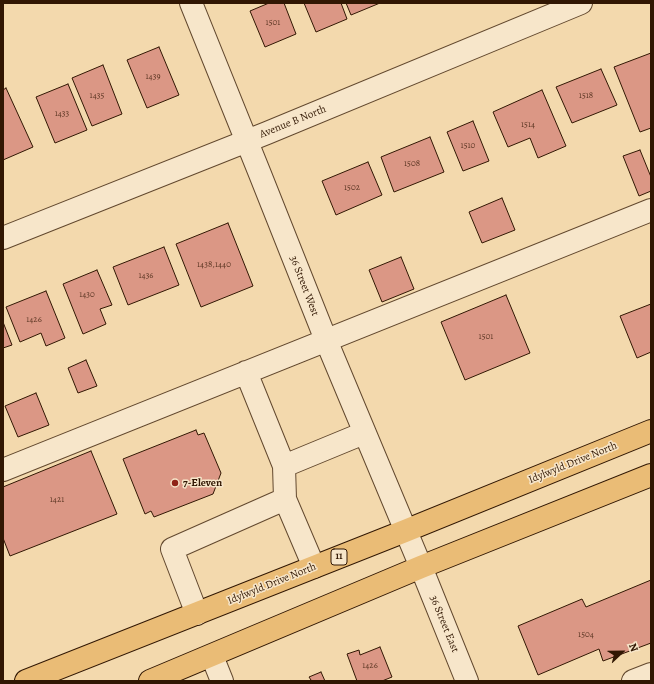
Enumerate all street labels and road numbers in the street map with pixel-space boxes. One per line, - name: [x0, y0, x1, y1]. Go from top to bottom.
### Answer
- street label: Avenue B North: [258, 103, 328, 141]
- street label: 36 Street West: [286, 254, 322, 318]
- street label: Idylwyld Drive North: [527, 439, 619, 487]
- road number: 11: [331, 549, 347, 565]
- street label: Idylwyld Drive North: [226, 560, 318, 608]
- street label: 36 Street East: [427, 593, 461, 655]

